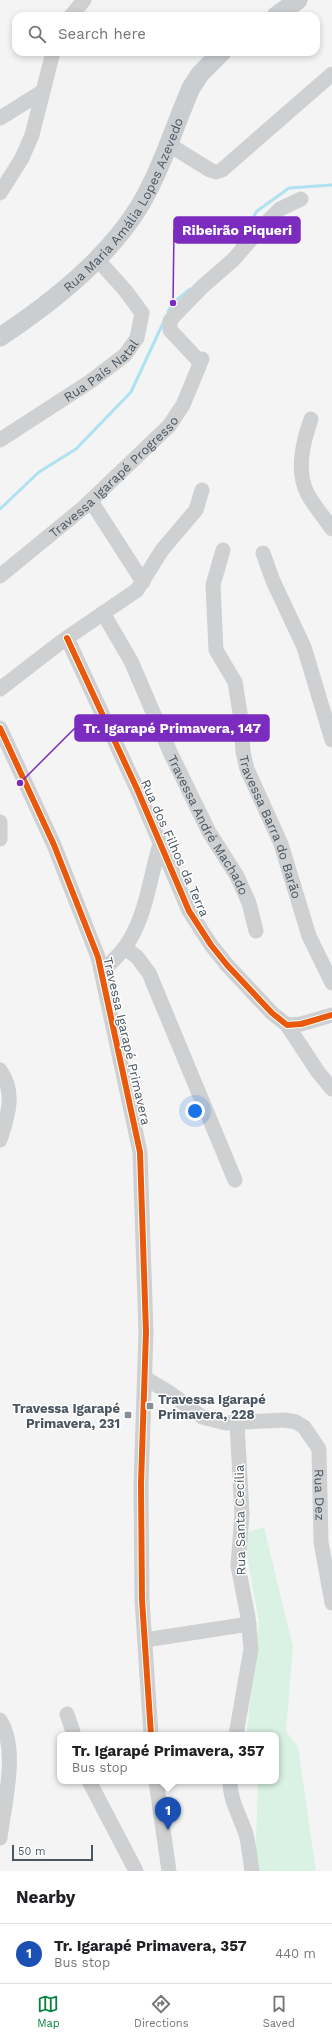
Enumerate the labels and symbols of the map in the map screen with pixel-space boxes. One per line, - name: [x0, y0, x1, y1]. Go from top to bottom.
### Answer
- street label: Rua Maria Amália Lopes Azevedo: [60, 115, 186, 295]
- callout: Ribeirão Piqueri: [174, 217, 300, 243]
- text: Ribeirão Piqueri: [182, 222, 292, 238]
- street label: Rua País Natal: [61, 336, 141, 404]
- street label: Travessa Igarapé Progresso: [46, 413, 181, 540]
- callout: Tr. Igarapé Primavera, 147: [75, 715, 269, 741]
- text: Tr. Igarapé Primavera, 147: [83, 720, 261, 736]
- street label: Travessa André Machado: [165, 752, 252, 897]
- street label: Travessa Barra do Barão: [236, 753, 305, 900]
- street label: Rua dos Filhos da Terra: [138, 777, 212, 920]
- street label: Travessa Igarapé Primavera: [100, 955, 154, 1127]
- your location: [185, 1101, 205, 1121]
- place label: Travessa Igarapé Primavera, 228: [158, 1392, 266, 1422]
- place label: Travessa Igarapé Primavera, 231: [12, 1401, 120, 1431]
- marker: Travessa Igarapé Primavera, 228: [145, 1401, 155, 1411]
- marker: Travessa Igarapé Primavera, 231: [123, 1410, 133, 1420]
- street label: Rua Santa Cecília: [232, 1464, 248, 1575]
- street label: Rua Dez: [312, 1469, 328, 1521]
- pin: 1: [155, 1797, 181, 1830]
- scale bar: [12, 1843, 93, 1862]

